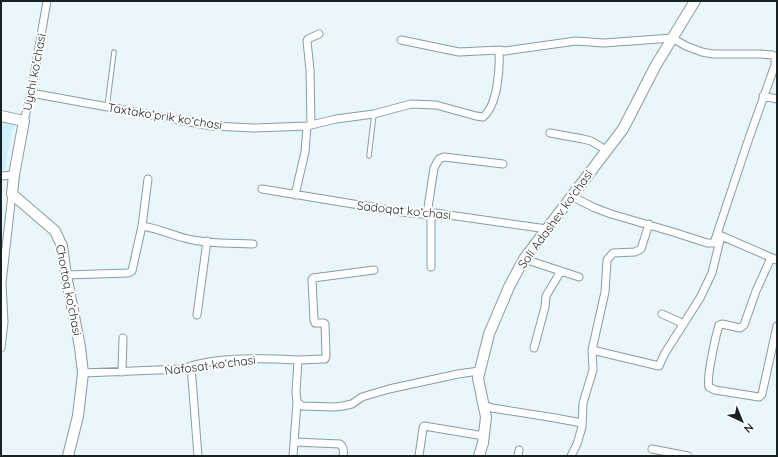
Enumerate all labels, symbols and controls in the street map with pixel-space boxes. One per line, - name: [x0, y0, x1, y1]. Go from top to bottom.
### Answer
- street label: Uychi ko'chasi: [19, 32, 49, 112]
- street label: Taxtakoʻprik koʻchasi: [107, 100, 223, 132]
- street label: Soli Adashev ko'chasi: [514, 167, 596, 271]
- street label: Sadoqat koʻchasi: [356, 198, 452, 222]
- street label: Chortoq koʻchasi: [53, 243, 85, 337]
- street label: Nafosat koʻchasi: [164, 352, 256, 378]
- north arrow: [722, 401, 762, 441]
- text: N: [741, 420, 757, 436]

